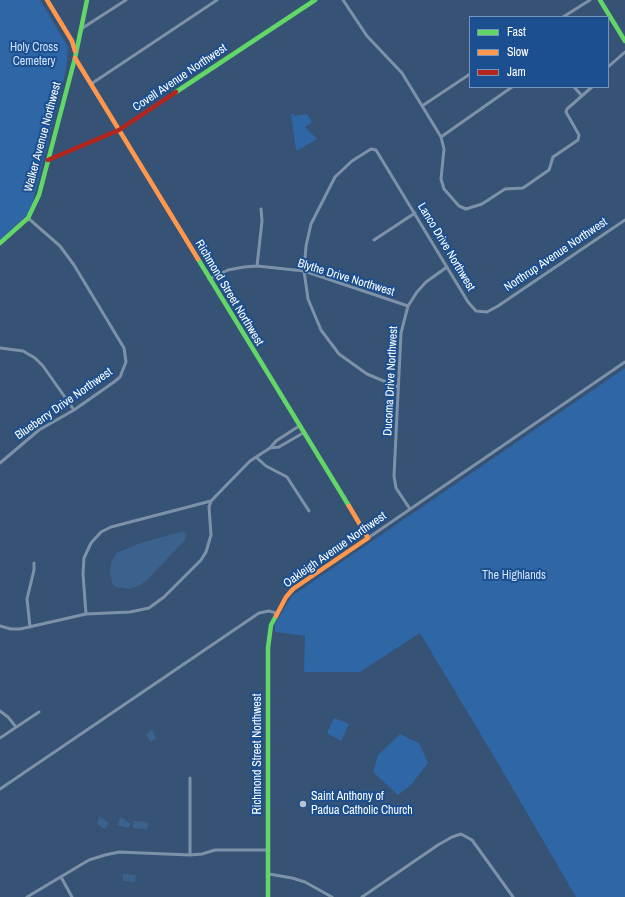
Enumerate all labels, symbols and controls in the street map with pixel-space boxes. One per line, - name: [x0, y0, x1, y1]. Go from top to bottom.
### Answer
- legend: [469, 16, 609, 88]
- text: Fast: [507, 24, 526, 40]
- park label: Holy Cross Cemetery: [10, 41, 58, 69]
- street label: Covell Avenue Northwest: [130, 41, 230, 115]
- text: Slow: [507, 44, 528, 60]
- text: Jam: [507, 64, 526, 80]
- street label: Walker Avenue Northwest: [21, 80, 65, 194]
- street label: Lanco Drive Northwest: [414, 200, 478, 294]
- street label: Northrup Avenue Northwest: [502, 215, 610, 295]
- street label: Richmond Street Northwest: [192, 237, 266, 349]
- street label: Blythe Drive Northwest: [296, 256, 396, 300]
- street label: Ducoma Drive Northwest: [381, 326, 401, 436]
- street label: Blueberry Drive Northwest: [13, 365, 115, 443]
- street label: Oakleigh Avenue Northwest: [281, 509, 389, 591]
- park label: The Highlands: [482, 569, 546, 583]
- street label: Richmond Street Northwest: [251, 694, 265, 814]
- place label: Saint Anthony of Padua Catholic Church: [311, 790, 413, 818]
- marker: Saint Anthony of Padua Catholic Church: [298, 799, 308, 809]

